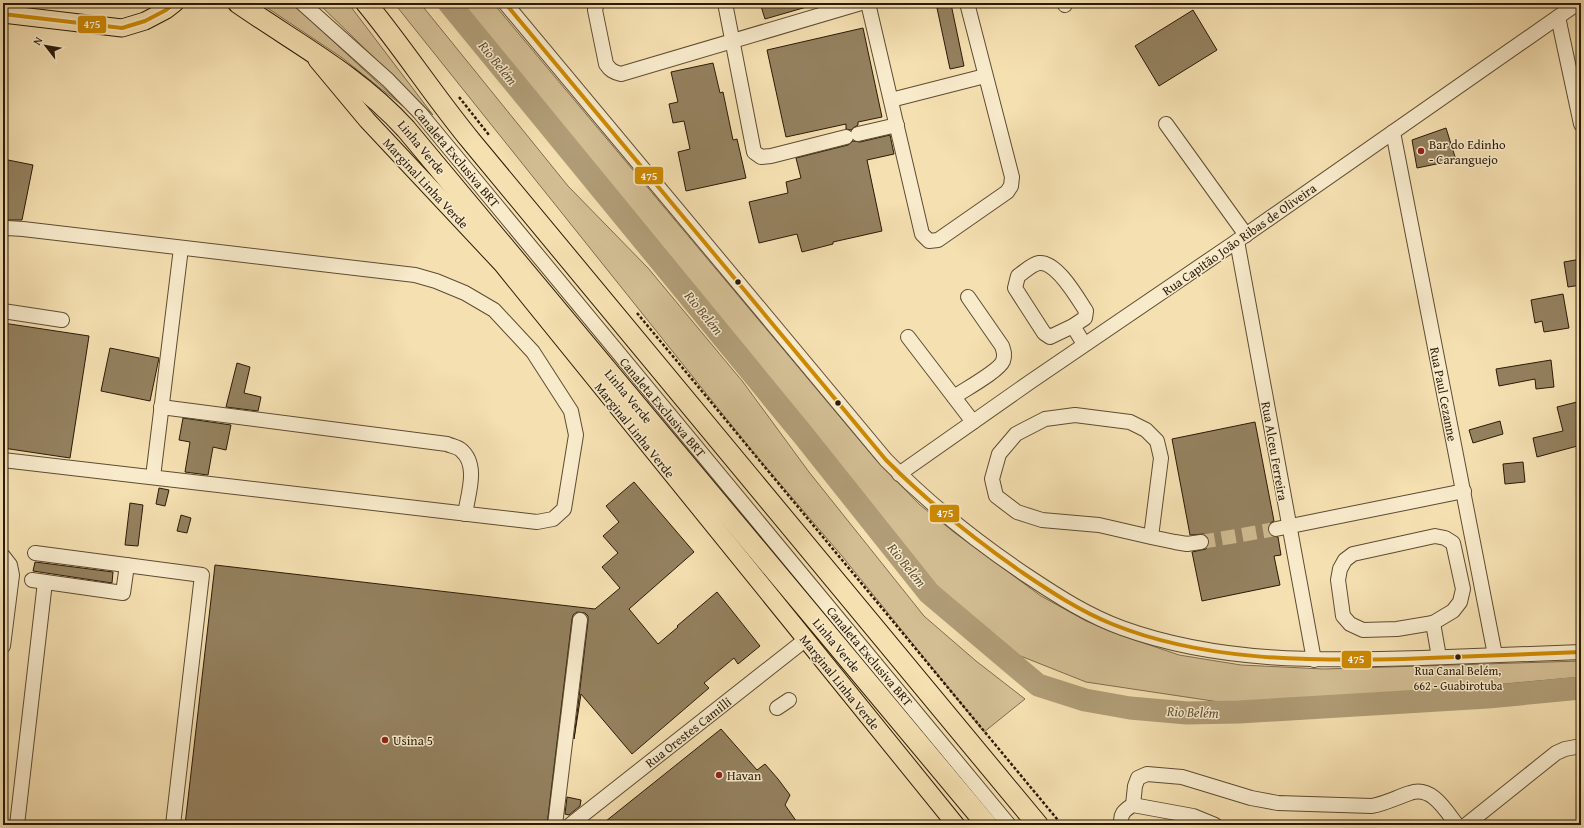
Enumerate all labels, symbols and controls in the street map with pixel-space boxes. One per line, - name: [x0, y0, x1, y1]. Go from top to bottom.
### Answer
- line badge: 475: [77, 15, 107, 34]
- text: 475: [83, 16, 101, 32]
- north arrow: [26, 26, 66, 66]
- text: N: [29, 33, 47, 48]
- water label: Rio Belém: [473, 36, 522, 90]
- street label: Canaleta Exclusiva BRT: [409, 103, 505, 212]
- street label: Linha Verde: [393, 116, 450, 179]
- street label: Marginal Linha Verde: [378, 134, 473, 233]
- place label: Bar do Edinho - Caranguejo: [1429, 135, 1506, 169]
- marker: Bar do Edinho - Caranguejo: [1416, 146, 1426, 156]
- line badge: 475: [634, 166, 664, 185]
- text: 475: [640, 168, 658, 184]
- street label: Rua Capitão João Ribas de Oliveira: [1158, 178, 1321, 300]
- unlabelled marker: [733, 277, 743, 287]
- water label: Rio Belém: [679, 286, 728, 340]
- street label: Rua Paul Cezanne: [1425, 345, 1462, 443]
- street label: Canaleta Exclusiva BRT: [615, 353, 711, 462]
- street label: Linha Verde: [600, 365, 657, 428]
- street label: Marginal Linha Verde: [590, 379, 679, 482]
- unlabelled marker: [833, 398, 843, 408]
- street label: Rua Alceu Ferreira: [1256, 400, 1293, 503]
- line badge: 475: [929, 504, 960, 523]
- text: 475: [936, 505, 954, 521]
- water label: Rio Belém: [882, 538, 931, 592]
- street label: Canaleta Exclusiva BRT: [822, 602, 918, 711]
- street label: Linha Verde: [808, 614, 865, 677]
- street label: Marginal Linha Verde: [795, 631, 884, 734]
- line badge: 475: [1341, 650, 1372, 669]
- text: 475: [1347, 651, 1365, 667]
- marker: Rua Canal Belém, 662 - Guabirotuba: [1453, 652, 1463, 662]
- place label: Rua Canal Belém, 662 - Guabirotuba: [1413, 662, 1503, 694]
- street label: Rua Orestes Camilli: [641, 692, 736, 772]
- water label: Rio Belém: [1166, 701, 1219, 723]
- place label: Usina 5: [393, 731, 433, 750]
- marker: Usina 5: [380, 735, 390, 745]
- place label: Havan: [727, 766, 762, 785]
- marker: Havan: [714, 770, 724, 780]

